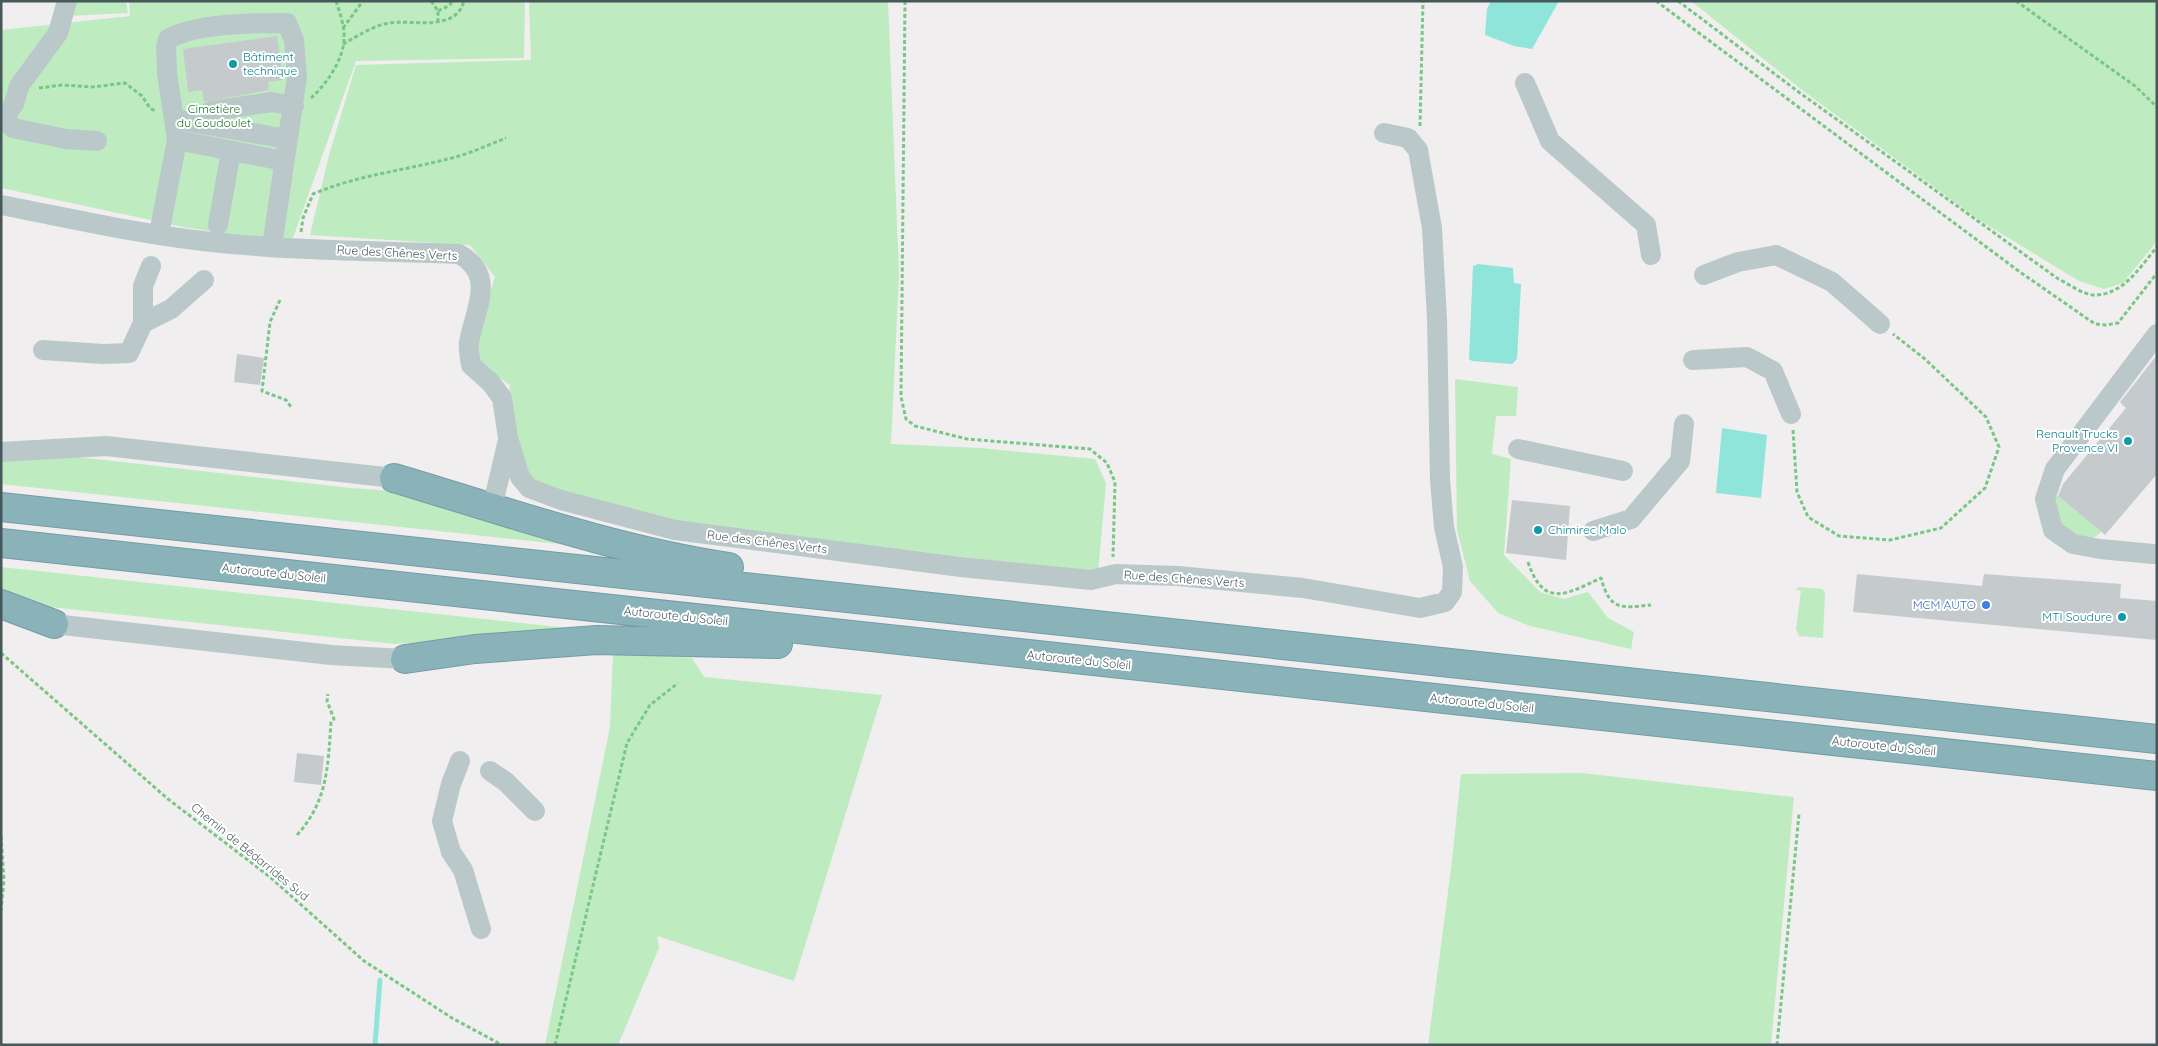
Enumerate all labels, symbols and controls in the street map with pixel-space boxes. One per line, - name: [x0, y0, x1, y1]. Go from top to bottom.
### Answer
- place label: Bâtiment technique: [243, 49, 297, 78]
- marker: Bâtiment technique: [227, 58, 239, 70]
- park label: Cimetière du Coudoulet: [177, 101, 251, 130]
- street label: Rue des Chênes Verts: [336, 242, 458, 263]
- place label: Renault Trucks Provence VI: [2036, 426, 2118, 455]
- marker: Renault Trucks Provence VI: [2122, 435, 2134, 447]
- place label: Chimirec Malo: [1548, 522, 1626, 537]
- marker: Chimirec Malo: [1532, 524, 1544, 536]
- street label: Rue des Chênes Verts: [706, 527, 828, 556]
- street label: Autoroute du Soleil: [221, 560, 327, 585]
- street label: Rue des Chênes Verts: [1123, 567, 1245, 590]
- place label: MCM AUTO: [1913, 597, 1976, 612]
- marker: MCM AUTO: [1980, 599, 1992, 611]
- street label: Autoroute du Soleil: [623, 603, 729, 628]
- place label: MTI Soudure: [2042, 609, 2112, 624]
- marker: MTI Soudure: [2116, 611, 2128, 623]
- street label: Autoroute du Soleil: [1026, 647, 1132, 672]
- street label: Autoroute du Soleil: [1429, 690, 1535, 715]
- street label: Autoroute du Soleil: [1831, 733, 1937, 758]
- street label: Chemin de Bédarrides Sud: [188, 799, 312, 904]

